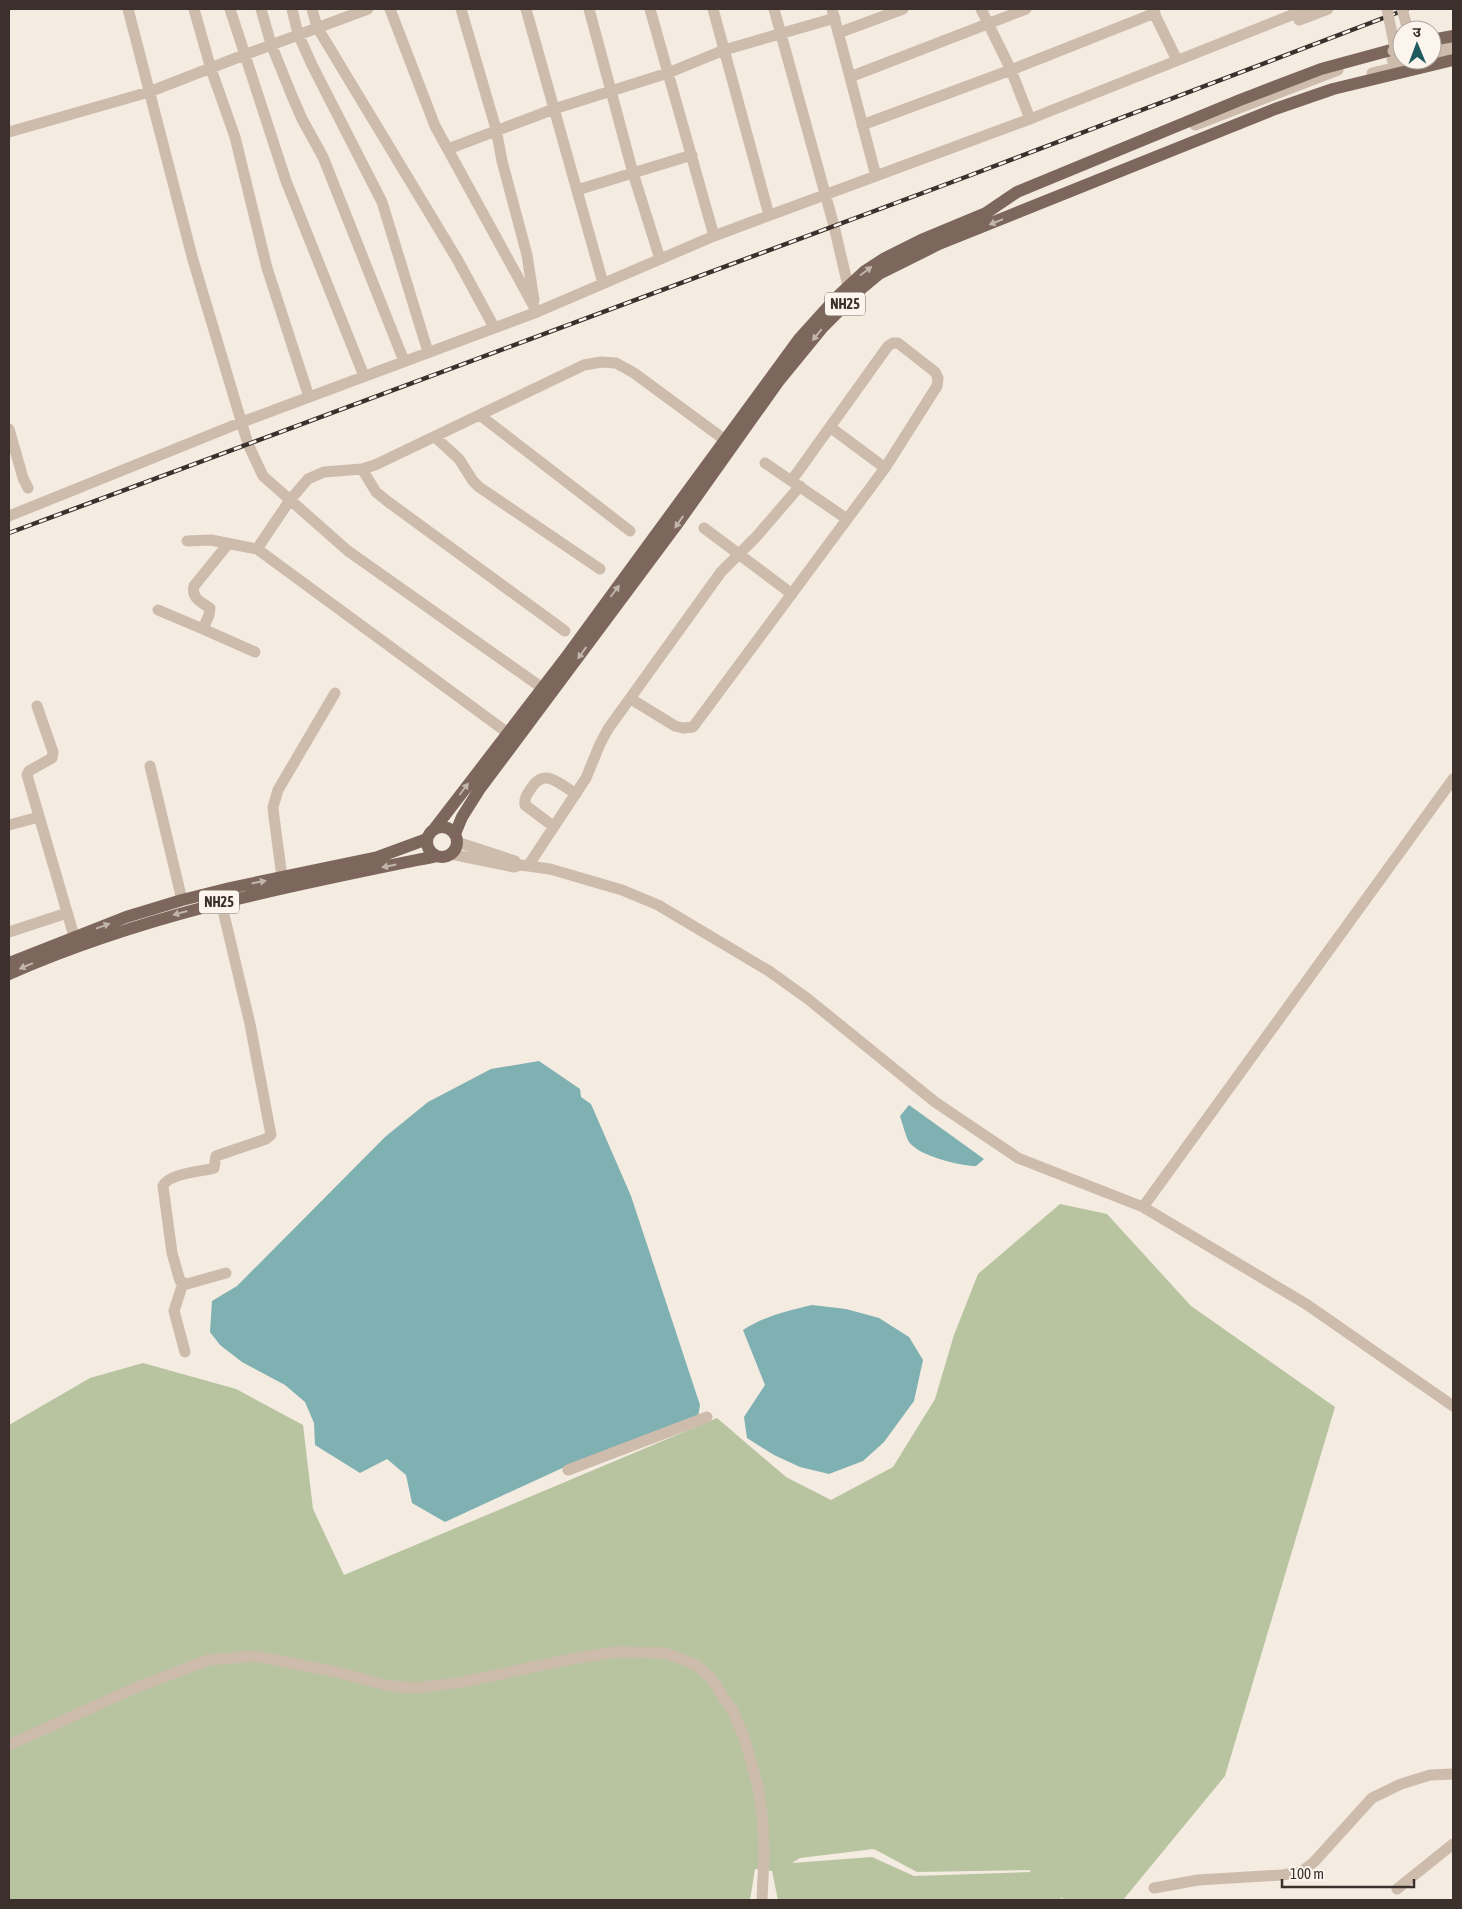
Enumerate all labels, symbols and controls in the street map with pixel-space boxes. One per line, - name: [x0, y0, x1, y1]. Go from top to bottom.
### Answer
- north arrow: [1392, 20, 1442, 70]
- text: उ: [1413, 24, 1422, 40]
- one-way arrow: [989, 218, 1003, 226]
- one-way arrow: [859, 265, 872, 276]
- road number: NH25: [825, 292, 865, 316]
- one-way arrow: [811, 328, 822, 341]
- one-way arrow: [674, 515, 684, 529]
- one-way arrow: [610, 584, 620, 597]
- one-way arrow: [578, 646, 588, 659]
- one-way arrow: [458, 783, 469, 796]
- one-way arrow: [381, 862, 397, 870]
- one-way arrow: [252, 878, 267, 886]
- road number: NH25: [199, 890, 239, 914]
- one-way arrow: [172, 909, 187, 917]
- one-way arrow: [96, 922, 111, 930]
- one-way arrow: [19, 963, 33, 971]
- scale bar: [1282, 1856, 1414, 1888]
- text: 100 m: [1290, 1865, 1324, 1882]

